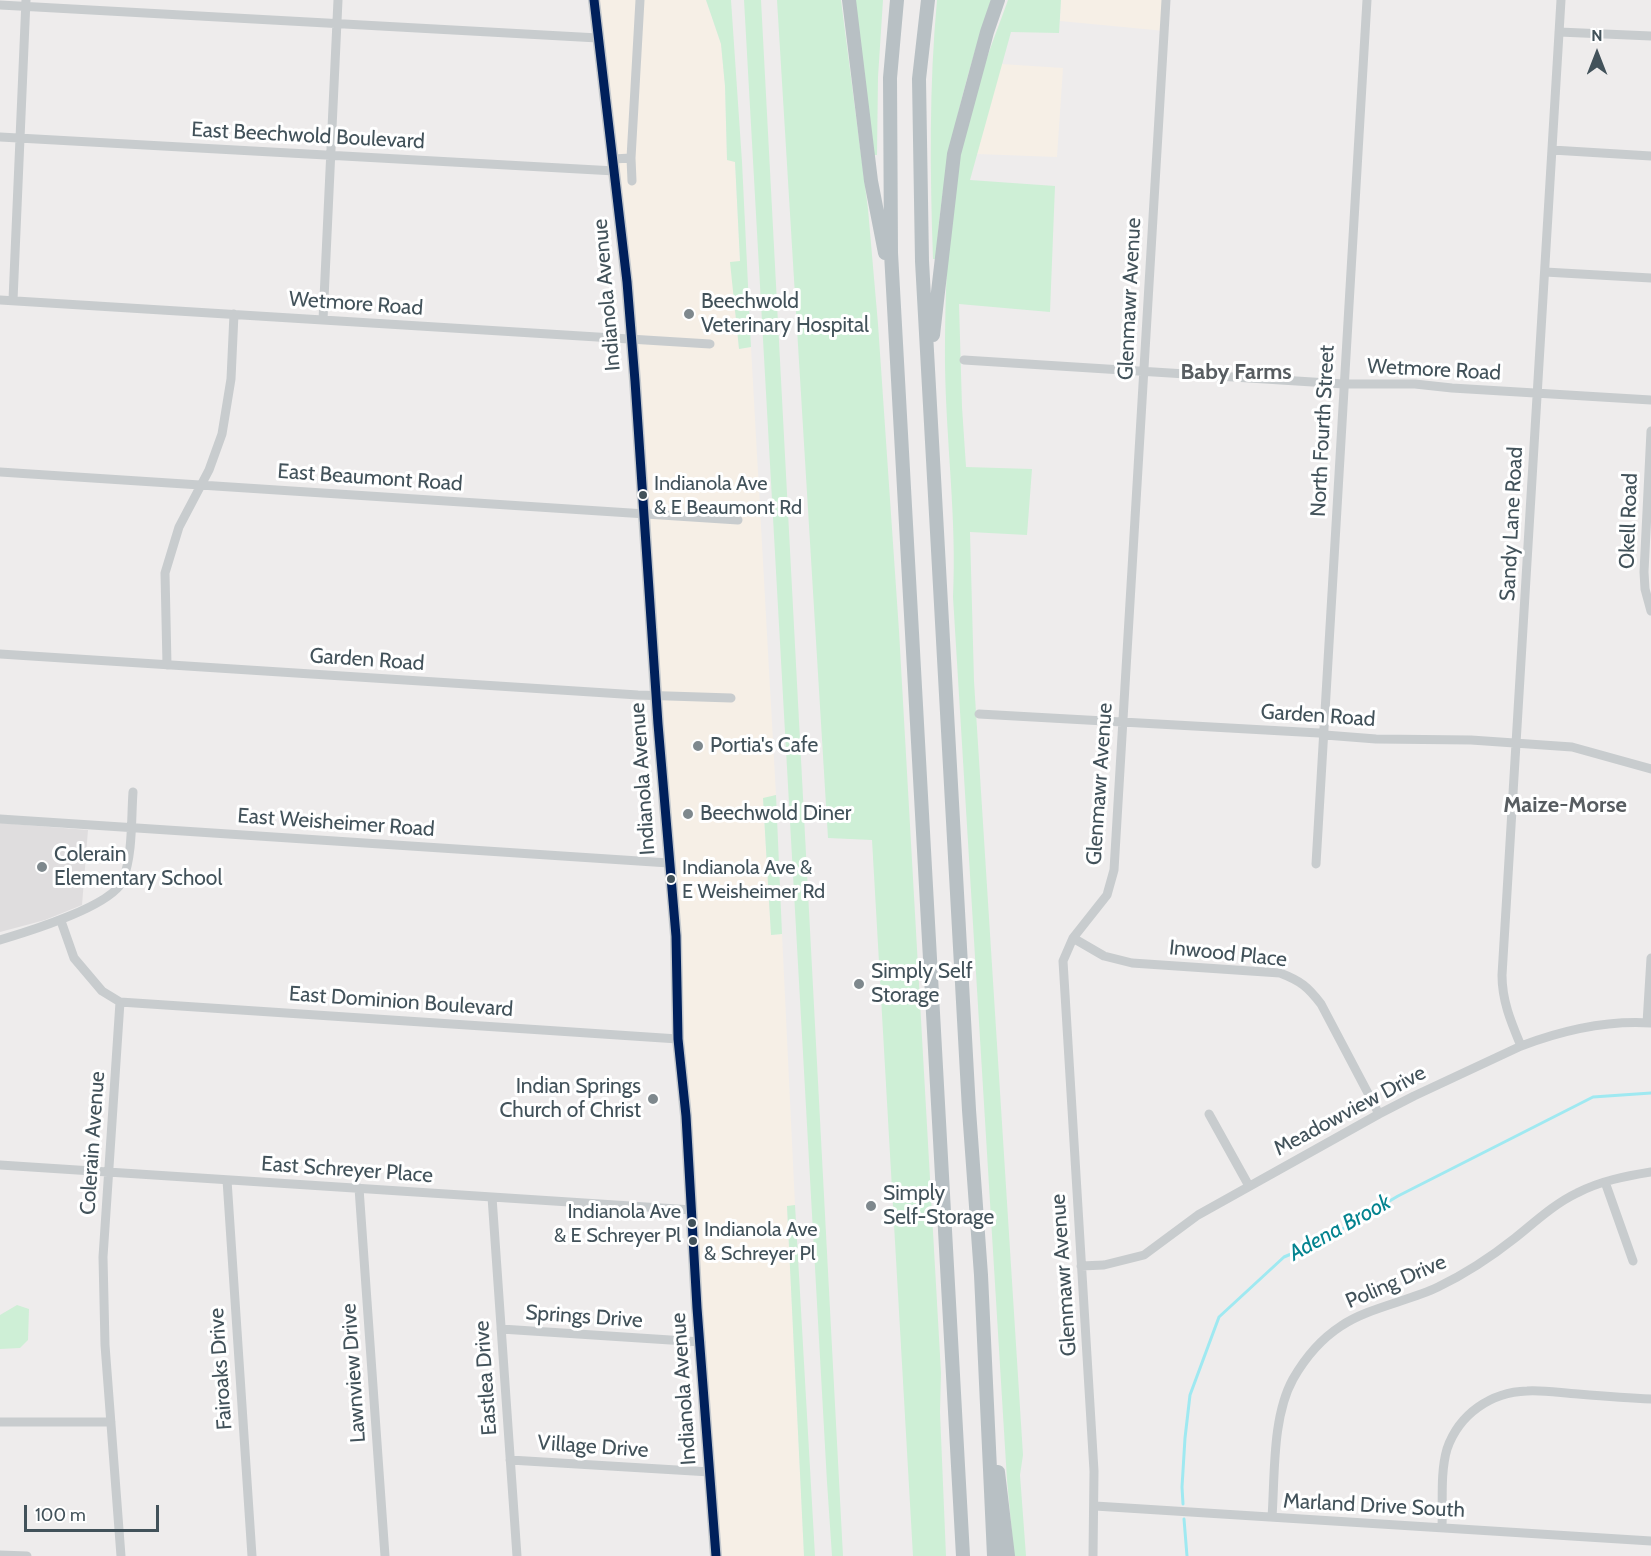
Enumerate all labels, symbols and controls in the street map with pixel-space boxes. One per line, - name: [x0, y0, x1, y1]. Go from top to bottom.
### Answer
- north arrow: [1567, 24, 1627, 84]
- text: N: [1591, 26, 1603, 45]
- street label: East Beechwold Boulevard: [191, 117, 425, 155]
- street label: Glenmawr Avenue: [1113, 217, 1147, 381]
- street label: Indianola Avenue: [588, 218, 626, 372]
- street label: Wetmore Road: [288, 287, 424, 321]
- place label: Beechwold Veterinary Hospital: [701, 289, 869, 339]
- marker: Beechwold Veterinary Hospital: [682, 307, 696, 321]
- street label: North Fourth Street: [1306, 344, 1340, 518]
- street label: Wetmore Road: [1366, 354, 1502, 386]
- district label: Baby Farms: [1180, 360, 1292, 386]
- street label: Sandy Lane Road: [1495, 446, 1529, 602]
- street label: East Beaumont Road: [277, 459, 463, 497]
- place label: Indianola Ave & E Beaumont Rd: [654, 472, 802, 519]
- street label: Okell Road: [1615, 473, 1643, 569]
- marker: Indianola Ave & E Beaumont Rd: [637, 489, 649, 501]
- street label: Garden Road: [309, 643, 425, 677]
- street label: Garden Road: [1260, 699, 1376, 733]
- street label: Indianola Avenue: [625, 702, 661, 856]
- street label: Glenmawr Avenue: [1082, 702, 1118, 866]
- place label: Portia's Cafe: [710, 733, 818, 759]
- marker: Portia's Cafe: [691, 739, 705, 753]
- district label: Maize-Morse: [1503, 793, 1627, 819]
- place label: Beechwold Diner: [700, 801, 851, 827]
- street label: East Weisheimer Road: [236, 804, 436, 842]
- marker: Beechwold Diner: [681, 807, 695, 821]
- place label: Colerain Elementary School: [54, 842, 222, 892]
- place label: Indianola Ave & E Weisheimer Rd: [682, 856, 825, 903]
- marker: Colerain Elementary School: [35, 860, 49, 874]
- marker: Indianola Ave & E Weisheimer Rd: [665, 873, 677, 885]
- street label: Inwood Place: [1168, 935, 1288, 973]
- place label: Simply Self Storage: [871, 959, 973, 1009]
- marker: Simply Self Storage: [852, 977, 866, 991]
- street label: East Dominion Boulevard: [288, 982, 514, 1022]
- street label: Meadowview Drive: [1270, 1060, 1430, 1162]
- street label: Colerain Avenue: [75, 1070, 111, 1216]
- place label: Indian Springs Church of Christ: [499, 1074, 641, 1124]
- marker: Indian Springs Church of Christ: [646, 1092, 660, 1106]
- street label: East Schreyer Place: [260, 1151, 434, 1189]
- place label: Simply Self-Storage: [883, 1181, 994, 1231]
- water label: Adena Brook: [1284, 1189, 1396, 1267]
- street label: Glenmawr Avenue: [1046, 1193, 1082, 1357]
- marker: Simply Self-Storage: [864, 1199, 878, 1213]
- place label: Indianola Ave & E Schreyer Pl: [554, 1200, 681, 1247]
- marker: Indianola Ave & E Schreyer Pl: [686, 1217, 698, 1229]
- place label: Indianola Ave & Schreyer Pl: [704, 1218, 818, 1265]
- marker: Indianola Ave & Schreyer Pl: [687, 1235, 699, 1247]
- street label: Poling Drive: [1342, 1250, 1450, 1314]
- street label: Springs Drive: [524, 1300, 644, 1334]
- street label: Lawnview Drive: [337, 1302, 371, 1444]
- street label: Fairoaks Drive: [204, 1307, 238, 1431]
- street label: Indianola Avenue: [666, 1312, 702, 1466]
- street label: Eastlea Drive: [469, 1320, 503, 1436]
- street label: Village Drive: [537, 1431, 649, 1463]
- street label: Marland Drive South: [1283, 1489, 1465, 1523]
- scale bar: [27, 1493, 162, 1531]
- text: 100 m: [35, 1504, 86, 1526]

